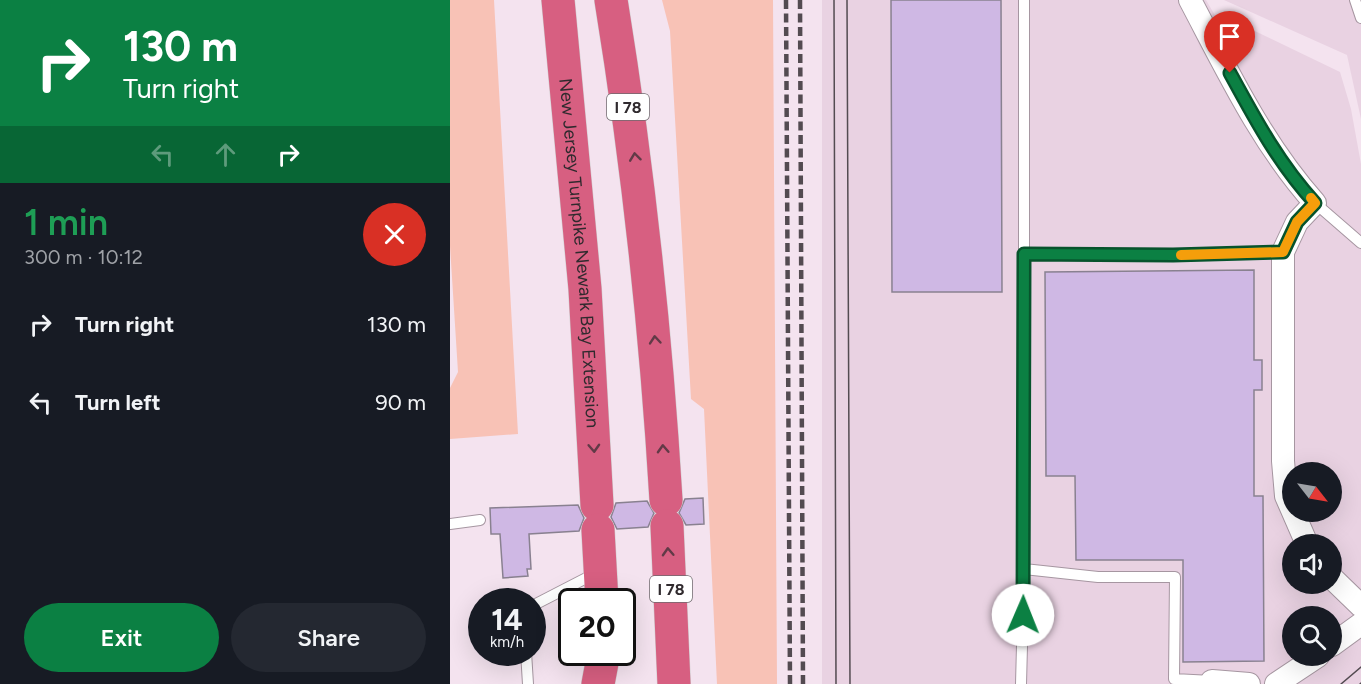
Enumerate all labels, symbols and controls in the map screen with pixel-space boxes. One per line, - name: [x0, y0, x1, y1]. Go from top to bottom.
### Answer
- pin: [1204, 11, 1255, 73]
- icon: arrive: [1213, 20, 1246, 53]
- text: 130 m: [123, 21, 238, 72]
- icon: right: [24, 24, 102, 102]
- text: Turn right: [123, 72, 239, 105]
- street label: New Jersey Turnpike Newark Bay Extension: [554, 77, 604, 429]
- road number: I 78: [607, 94, 649, 120]
- icon: left: [146, 138, 179, 171]
- icon: ahead: [209, 138, 242, 171]
- icon: right: [272, 138, 305, 171]
- one-way arrow: [629, 152, 641, 161]
- text: 1 min: [24, 201, 108, 244]
- button: close: [363, 203, 426, 266]
- text: 300 m · 10:12: [24, 245, 143, 269]
- icon: right: [24, 308, 57, 341]
- text: Turn right: [75, 311, 174, 338]
- text: 130 m: [367, 311, 426, 338]
- one-way arrow: [649, 336, 662, 345]
- icon: left: [24, 386, 57, 419]
- text: Turn left: [75, 389, 161, 416]
- text: 90 m: [375, 389, 426, 416]
- one-way arrow: [587, 443, 600, 452]
- one-way arrow: [656, 445, 669, 454]
- north arrow: [1282, 462, 1342, 522]
- map controls: [1282, 462, 1342, 666]
- button: sound: [1282, 534, 1342, 594]
- one-way arrow: [662, 547, 675, 556]
- road number: I 78: [650, 576, 692, 602]
- position arrow: [991, 583, 1055, 647]
- speed limit sign: 20: [558, 588, 636, 666]
- text: 14: [491, 601, 523, 638]
- button: Exit: [24, 603, 219, 672]
- button: Share: [231, 603, 426, 672]
- button: search: [1282, 606, 1342, 666]
- text: km/h: [490, 633, 524, 651]

